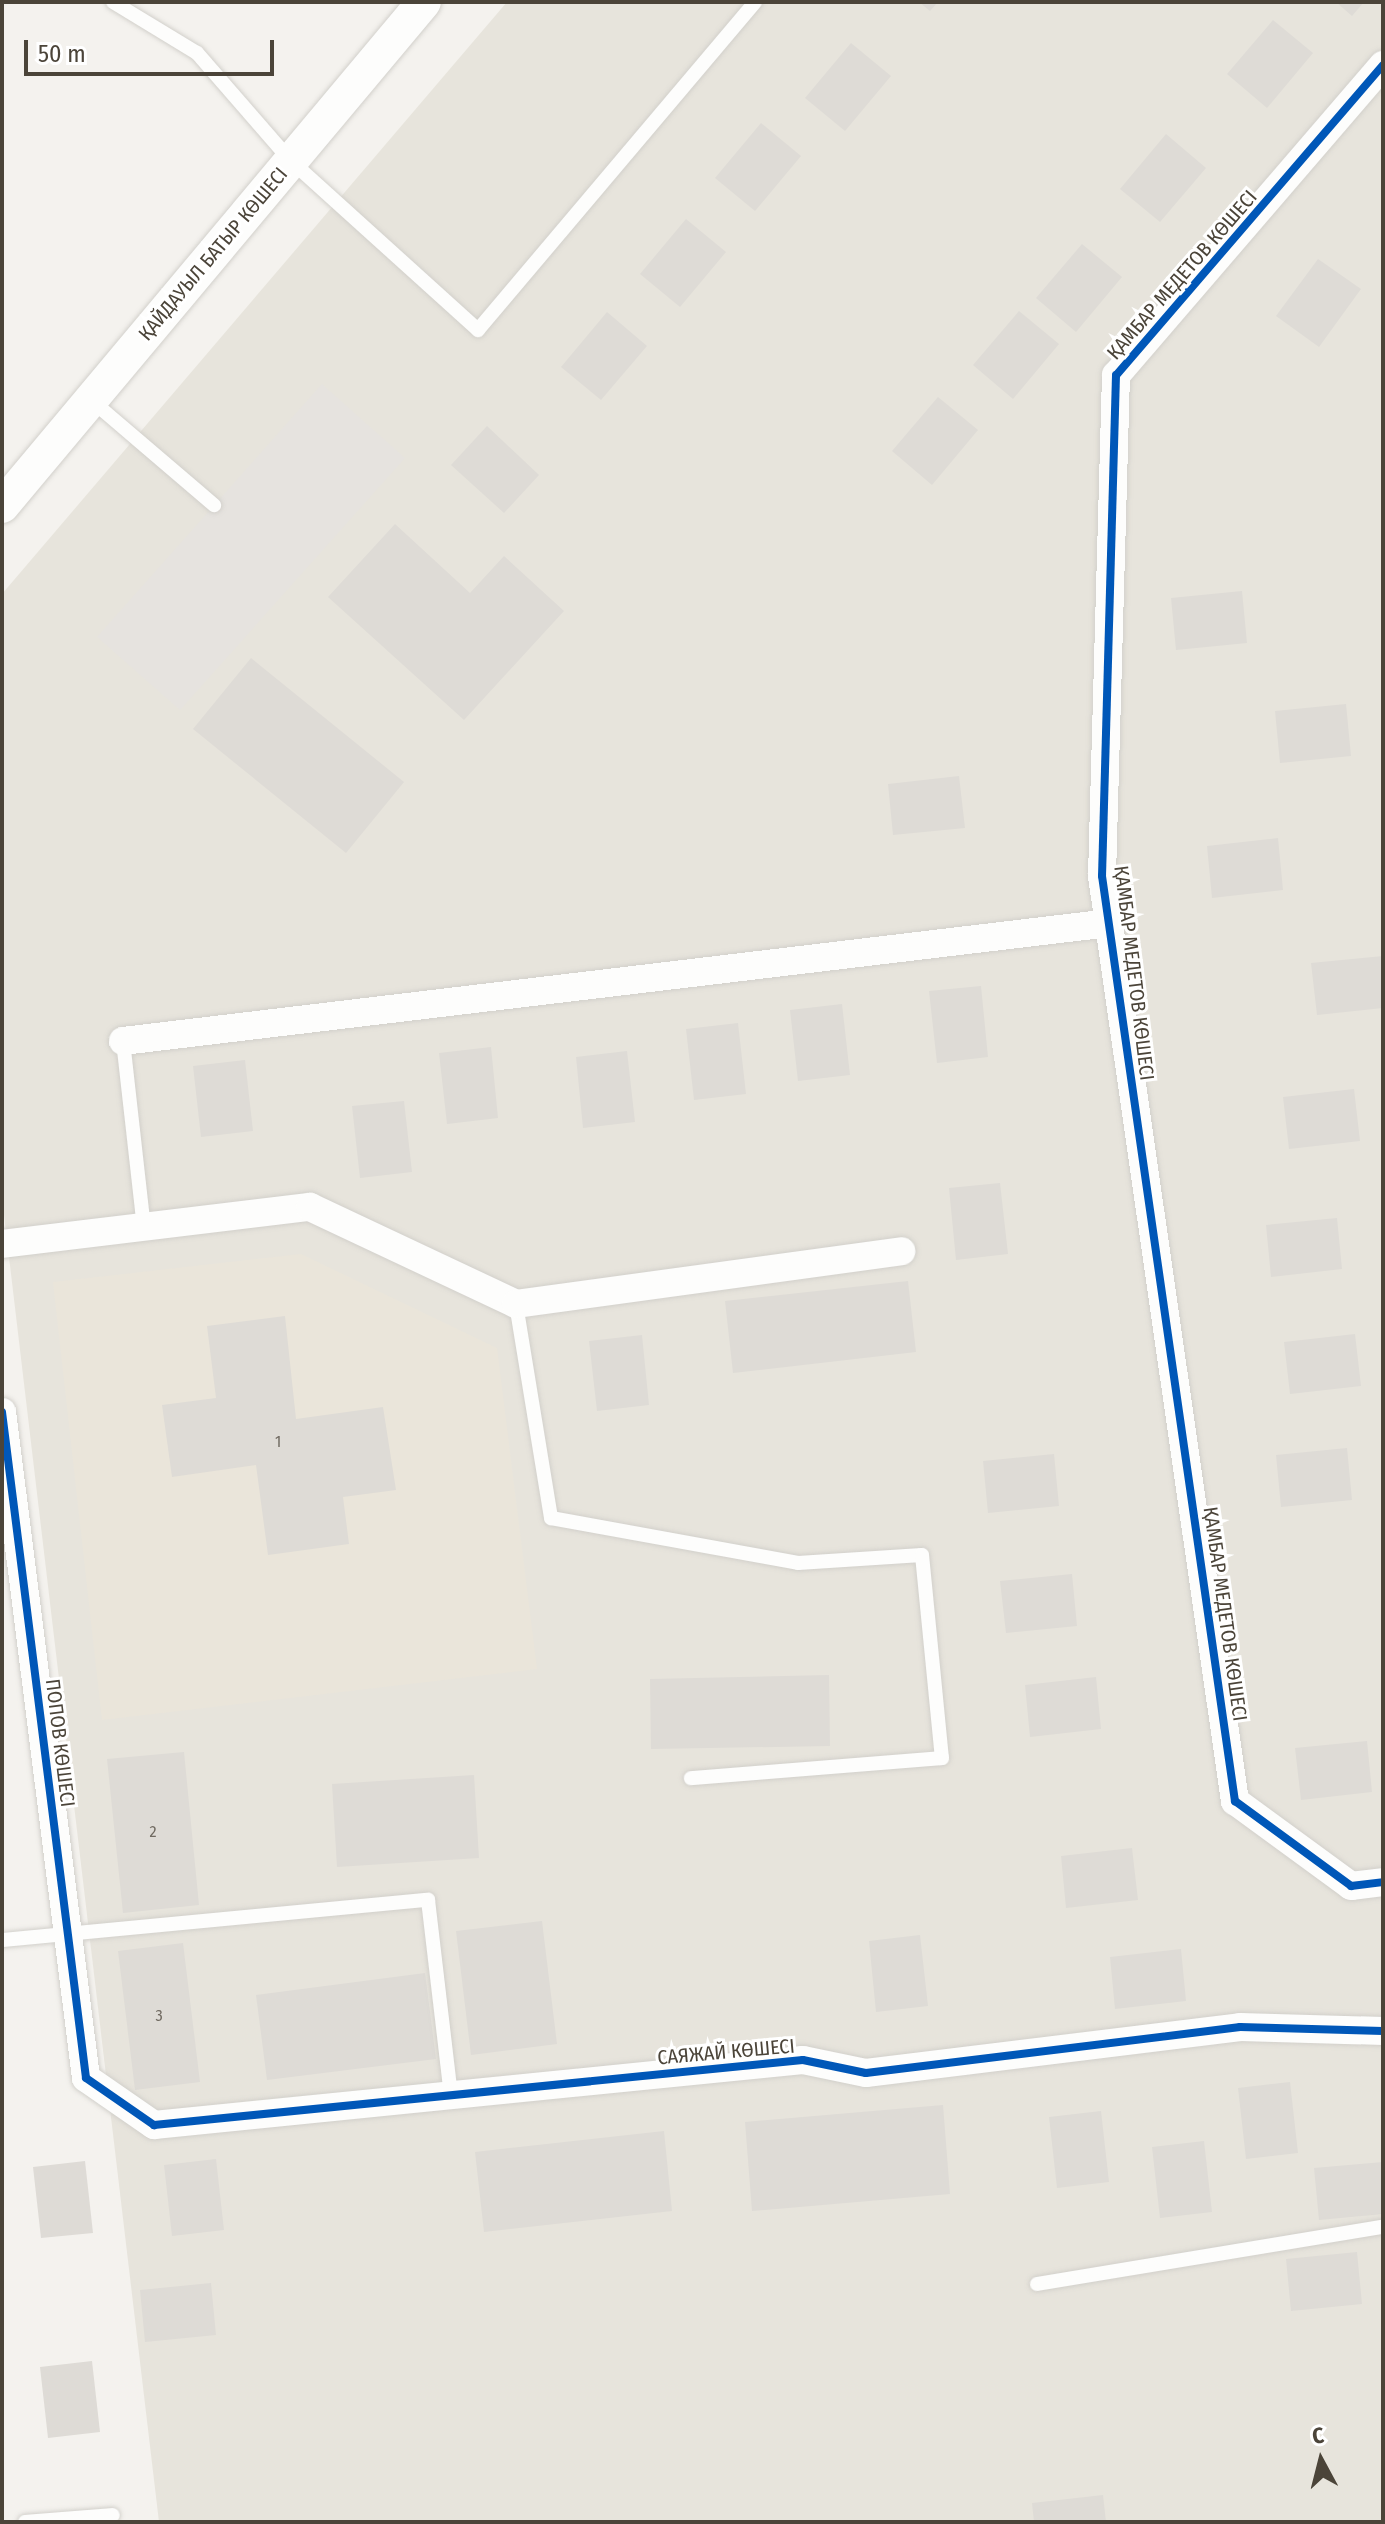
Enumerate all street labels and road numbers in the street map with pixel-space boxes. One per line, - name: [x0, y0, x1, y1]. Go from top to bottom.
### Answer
- street label: ҚАЙДАУЫЛ БАТЫР КӨШЕСІ: [133, 162, 293, 346]
- street label: ҚАМБАР МЕДЕТОВ КӨШЕСІ: [1102, 185, 1262, 365]
- street label: ҚАМБАР МЕДЕТОВ КӨШЕСІ: [1109, 864, 1159, 1082]
- street label: ҚАМБАР МЕДЕТОВ КӨШЕСІ: [1198, 1505, 1252, 1723]
- street label: ПОПОВ КӨШЕСІ: [40, 1678, 80, 1808]
- street label: САЯЖАЙ КӨШЕСІ: [656, 2034, 796, 2070]

